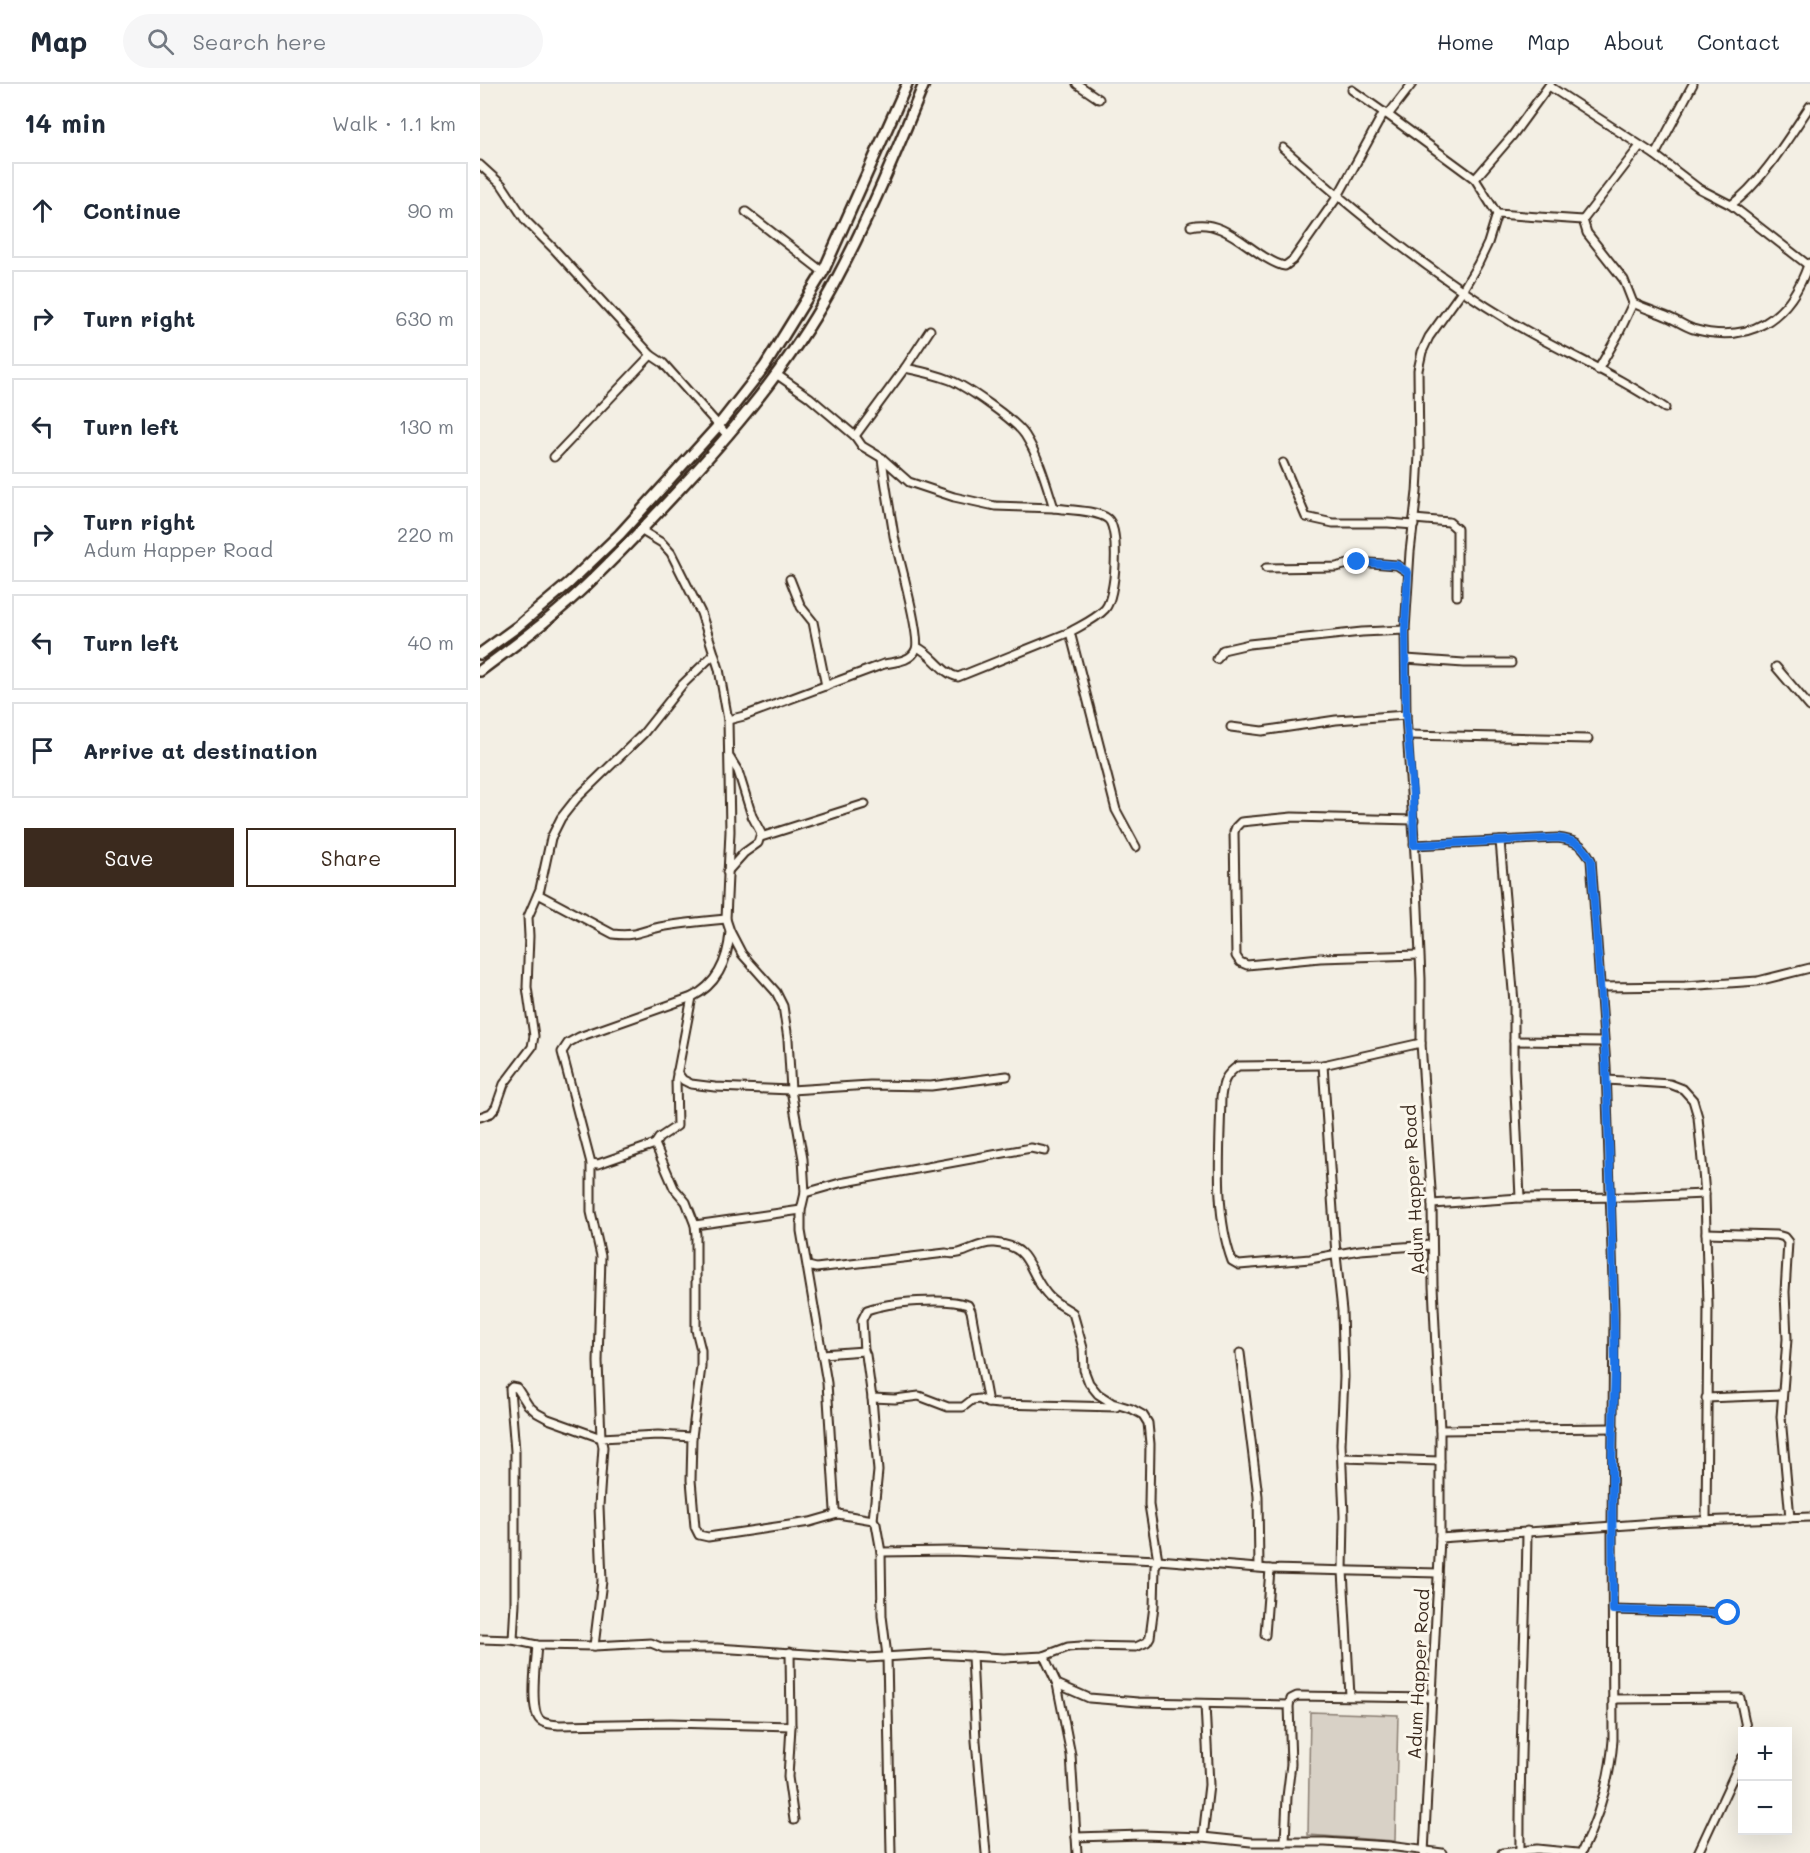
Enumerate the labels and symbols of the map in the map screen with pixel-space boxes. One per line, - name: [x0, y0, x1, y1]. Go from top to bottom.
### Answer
- route end: [1343, 548, 1369, 574]
- street label: Adum Happer Road: [1397, 1104, 1429, 1276]
- street label: Adum Happer Road: [1402, 1588, 1434, 1760]
- route start: [1714, 1599, 1740, 1625]

